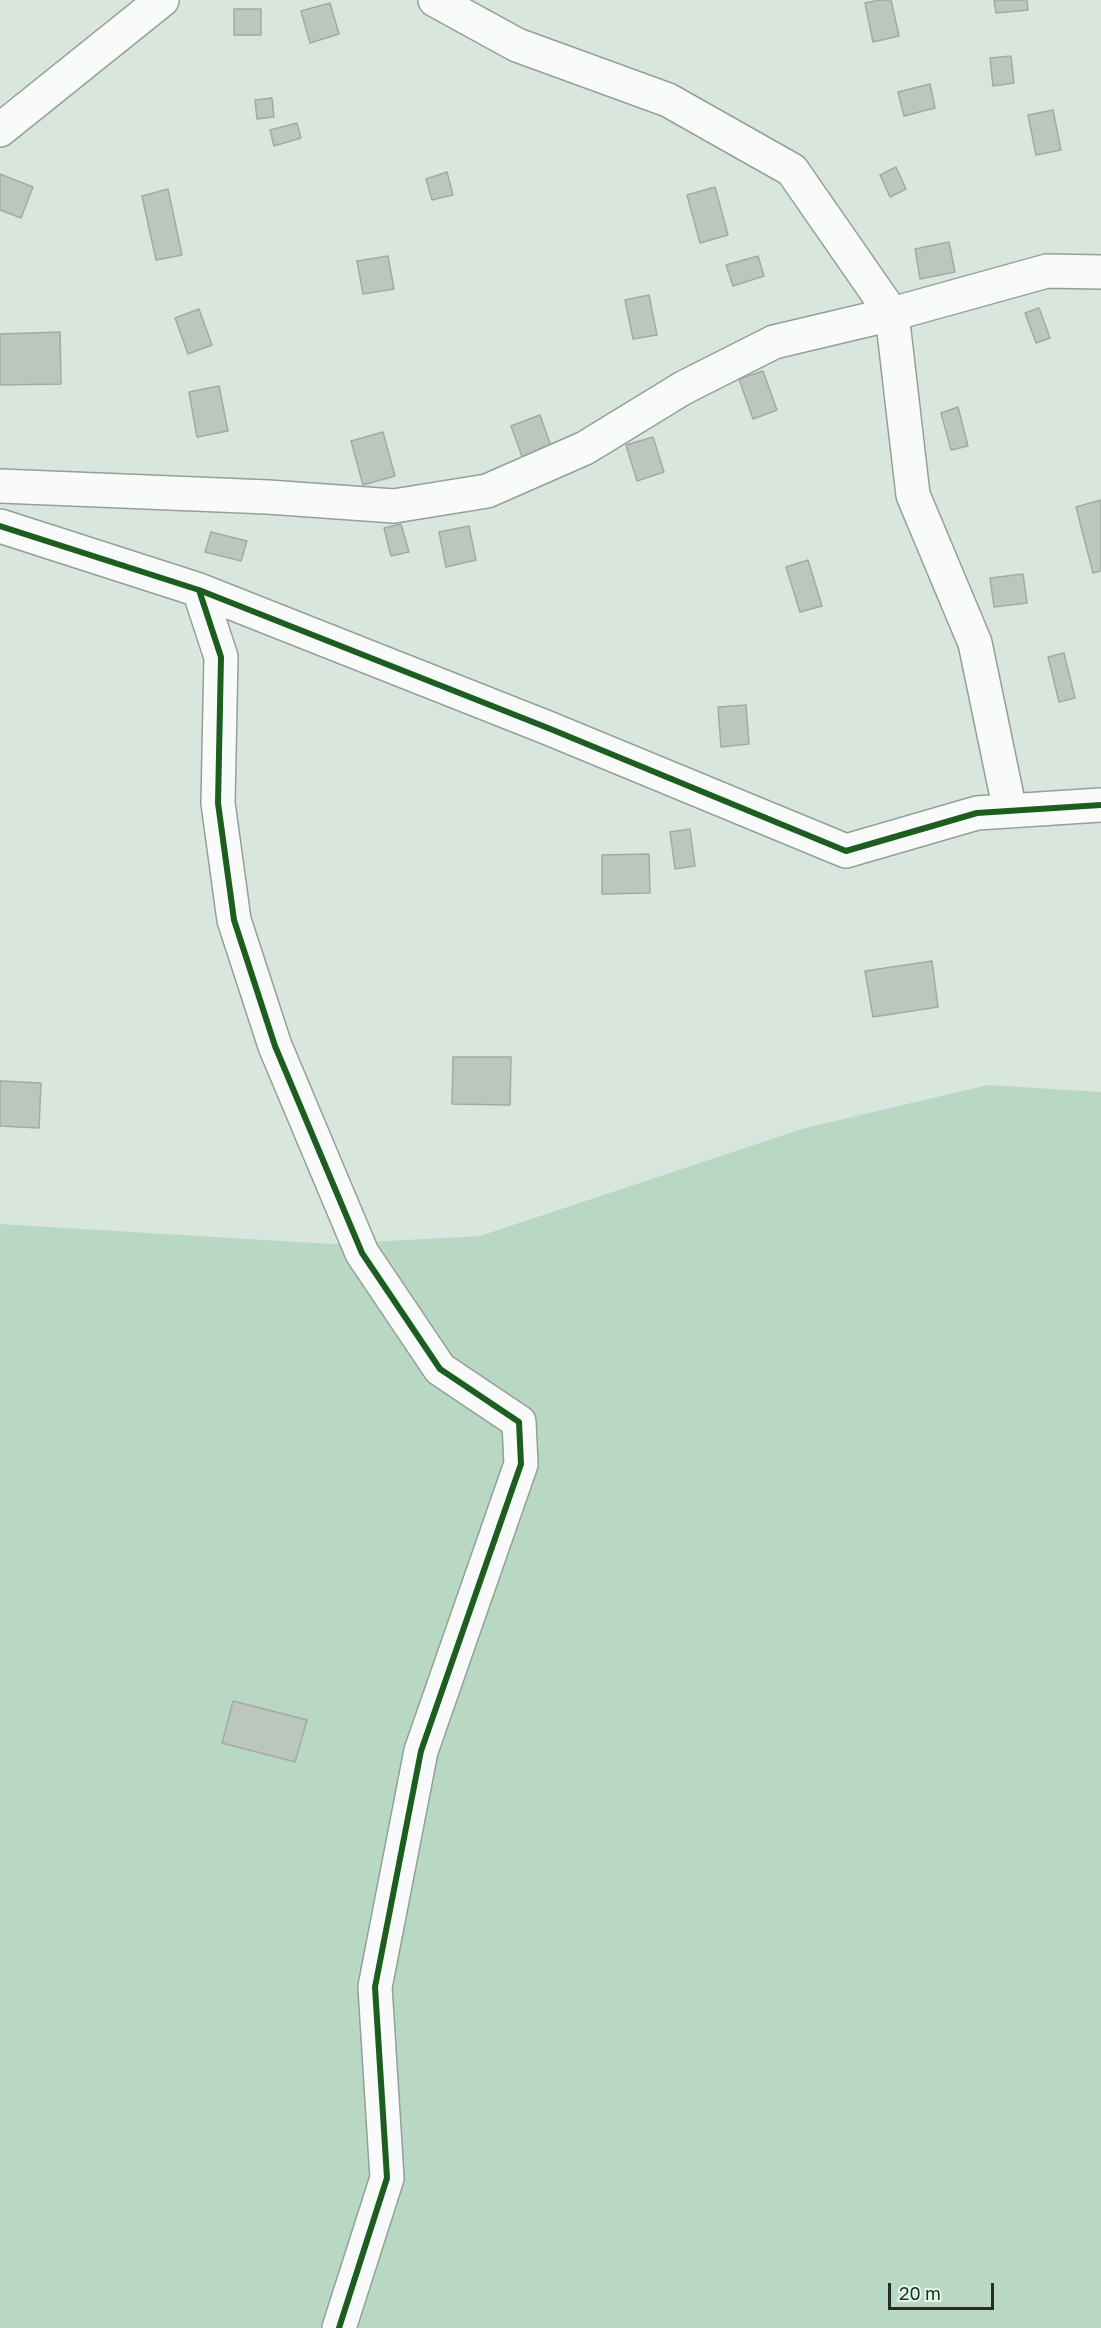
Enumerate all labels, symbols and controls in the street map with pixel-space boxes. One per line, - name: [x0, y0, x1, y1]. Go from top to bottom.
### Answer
- scale bar: [891, 2271, 998, 2309]
- text: 20 m: [899, 2282, 941, 2304]

